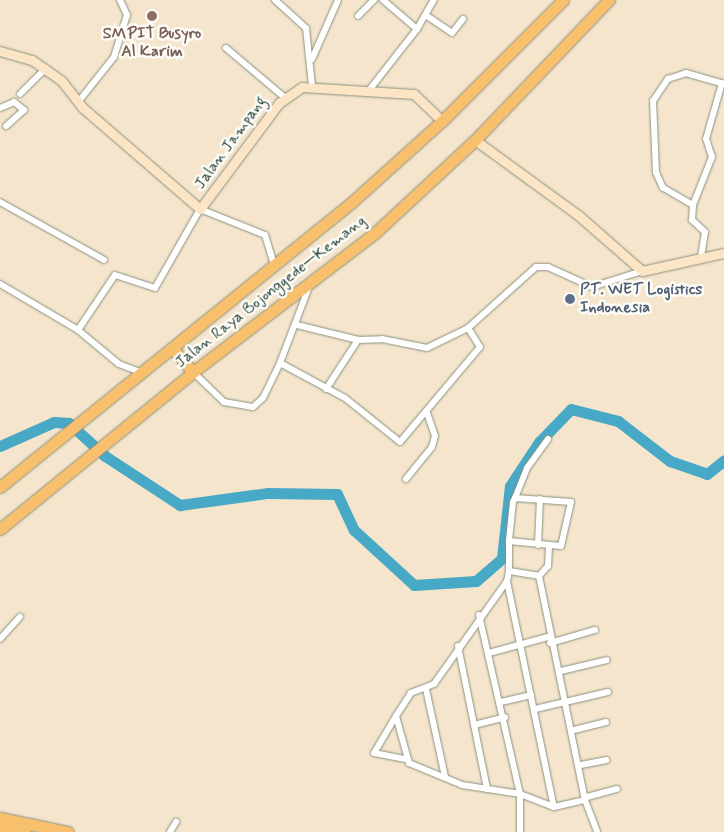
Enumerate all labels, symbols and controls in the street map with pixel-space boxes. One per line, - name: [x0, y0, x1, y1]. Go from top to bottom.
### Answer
- marker: SMPIT Busyro Al Karim: [146, 10, 158, 22]
- place label: SMPIT Busyro Al Karim: [101, 24, 203, 62]
- street label: Jalan Jampang: [192, 94, 270, 192]
- street label: Jalan Raya Bojonggede—Kemang: [171, 211, 371, 373]
- place label: PT. WET Logistics Indonesia: [580, 280, 704, 318]
- marker: PT. WET Logistics Indonesia: [564, 293, 576, 305]

